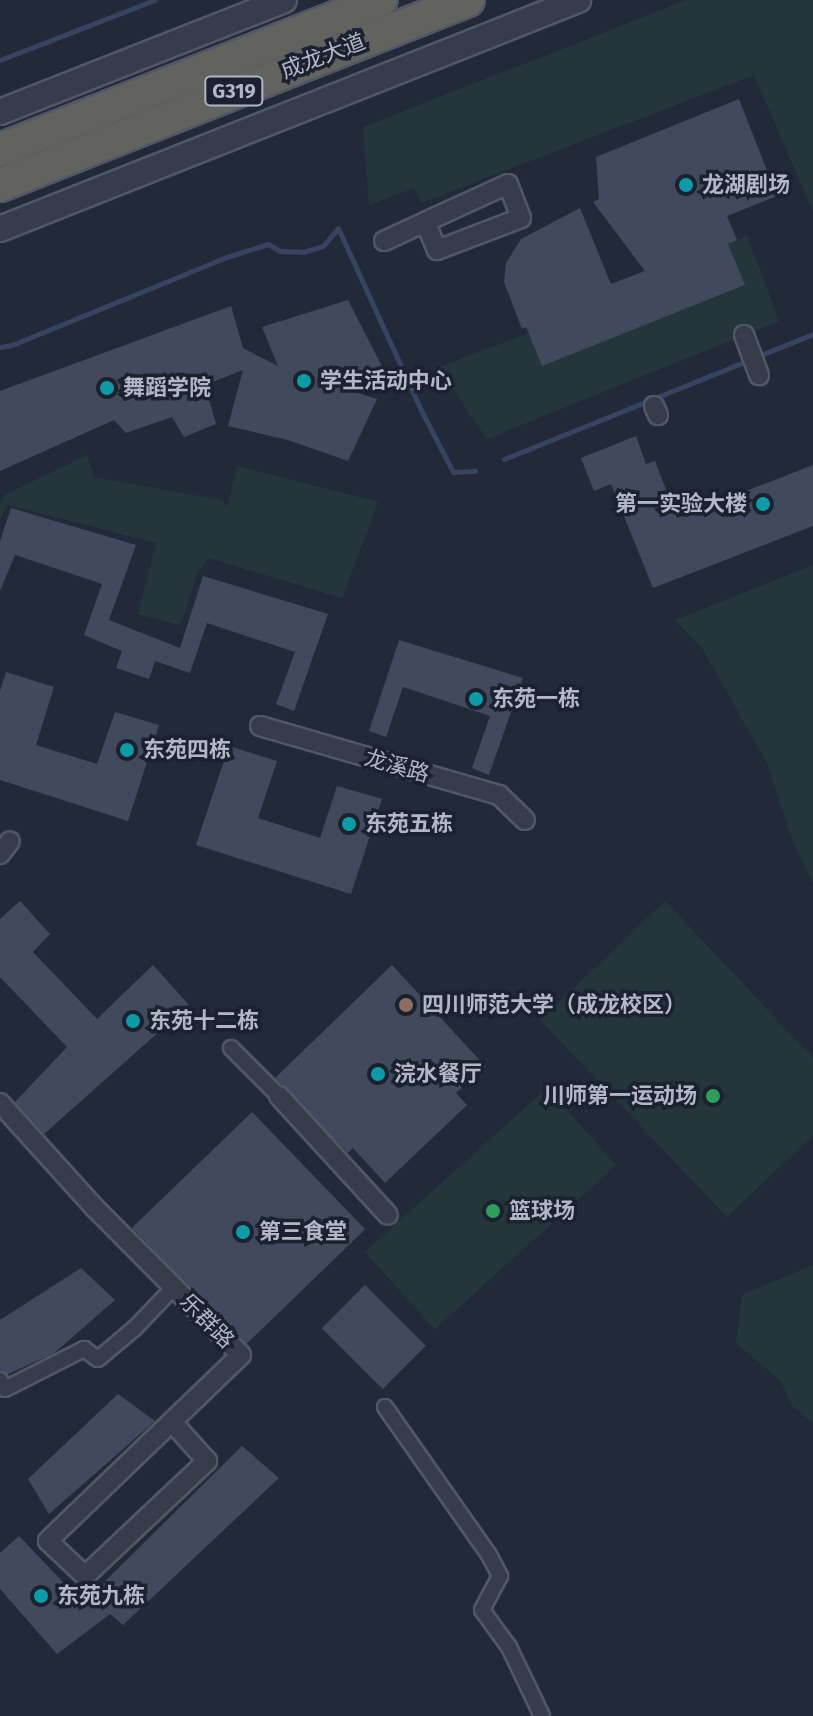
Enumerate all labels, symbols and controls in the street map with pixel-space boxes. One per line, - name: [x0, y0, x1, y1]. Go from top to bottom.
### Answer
- street label: 成龙大道: [277, 28, 369, 84]
- road number: G319: [204, 75, 264, 107]
- place label: 龙湖剧场: [702, 172, 790, 198]
- marker: 龙湖剧场: [677, 176, 695, 194]
- place label: 学生活动中心: [320, 368, 452, 394]
- marker: 学生活动中心: [295, 372, 313, 390]
- place label: 舞蹈学院: [123, 375, 211, 401]
- marker: 舞蹈学院: [98, 379, 116, 397]
- place label: 第一实验大楼: [615, 491, 747, 517]
- marker: 第一实验大楼: [754, 495, 772, 513]
- place label: 东苑一栋: [492, 686, 580, 712]
- marker: 东苑一栋: [467, 690, 485, 708]
- place label: 东苑四栋: [143, 737, 231, 763]
- marker: 东苑四栋: [118, 741, 136, 759]
- street label: 龙溪路: [362, 744, 432, 788]
- place label: 东苑五栋: [365, 811, 453, 837]
- marker: 东苑五栋: [340, 815, 358, 833]
- place label: 四川师范大学（成龙校区）: [422, 992, 686, 1018]
- marker: 四川师范大学（成龙校区）: [397, 996, 415, 1014]
- place label: 东苑十二栋: [149, 1008, 259, 1034]
- marker: 东苑十二栋: [124, 1012, 142, 1030]
- place label: 浣水餐厅: [394, 1061, 482, 1087]
- marker: 浣水餐厅: [369, 1065, 387, 1083]
- place label: 川师第一运动场: [543, 1083, 697, 1109]
- marker: 川师第一运动场: [704, 1087, 722, 1105]
- place label: 篮球场: [509, 1198, 575, 1224]
- marker: 篮球场: [484, 1202, 502, 1220]
- place label: 第三食堂: [259, 1219, 347, 1245]
- marker: 第三食堂: [234, 1223, 252, 1241]
- street label: 乐群路: [174, 1288, 240, 1354]
- place label: 东苑九栋: [57, 1583, 145, 1609]
- marker: 东苑九栋: [32, 1587, 50, 1605]

